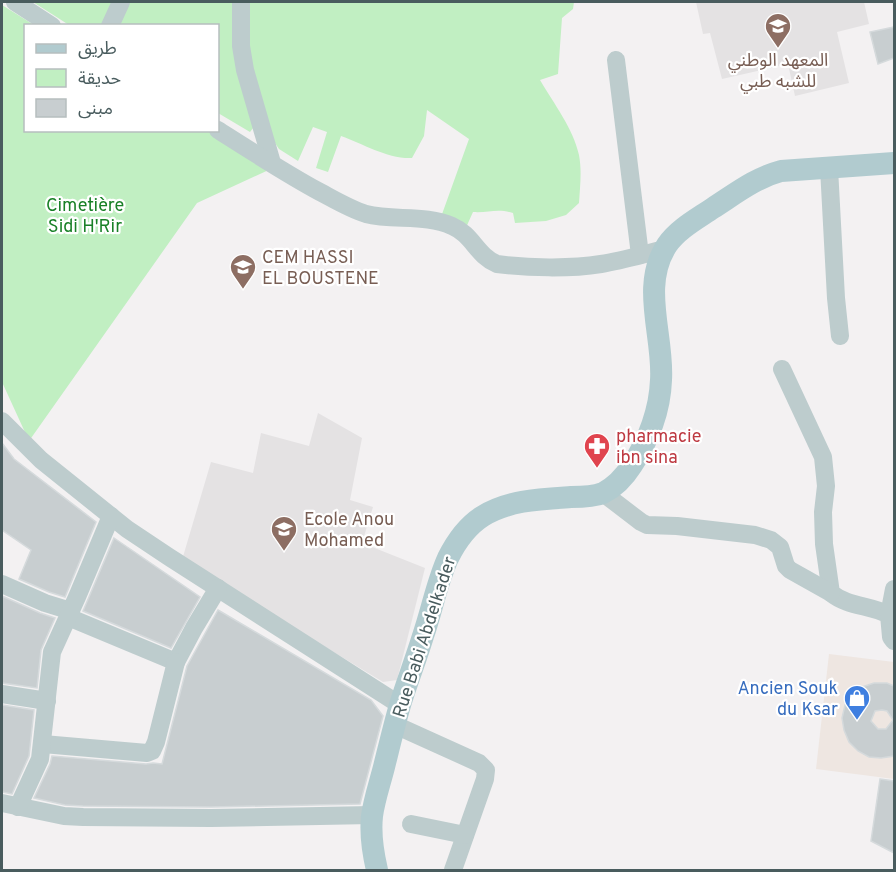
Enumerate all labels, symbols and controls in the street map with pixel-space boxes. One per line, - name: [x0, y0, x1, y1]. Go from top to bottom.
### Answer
- school or university icon: المعهد الوطني للشبه طبي: [763, 11, 793, 49]
- legend: [24, 24, 219, 132]
- text: طريق: [78, 38, 117, 61]
- place label: المعهد الوطني للشبه طبي: [728, 50, 828, 94]
- text: حديقة: [78, 68, 121, 91]
- text: مبنى: [78, 98, 113, 121]
- park label: Cimetière Sidi H'Rir: [46, 195, 124, 239]
- place label: CEM HASSI EL BOUSTENE: [262, 247, 379, 291]
- school or university icon: CEM HASSI EL BOUSTENE: [228, 252, 258, 290]
- place label: pharmacie ibn sina: [616, 426, 701, 470]
- pharmacy icon: pharmacie ibn sina: [582, 431, 612, 469]
- place label: Ecole Anou Mohamed: [304, 509, 394, 553]
- school or university icon: Ecole Anou Mohamed: [269, 514, 299, 552]
- street label: Rue Babi Abdelkader: [388, 554, 462, 721]
- place label: Ancien Souk du Ksar: [737, 678, 838, 722]
- shop icon: Ancien Souk du Ksar: [842, 683, 872, 721]

